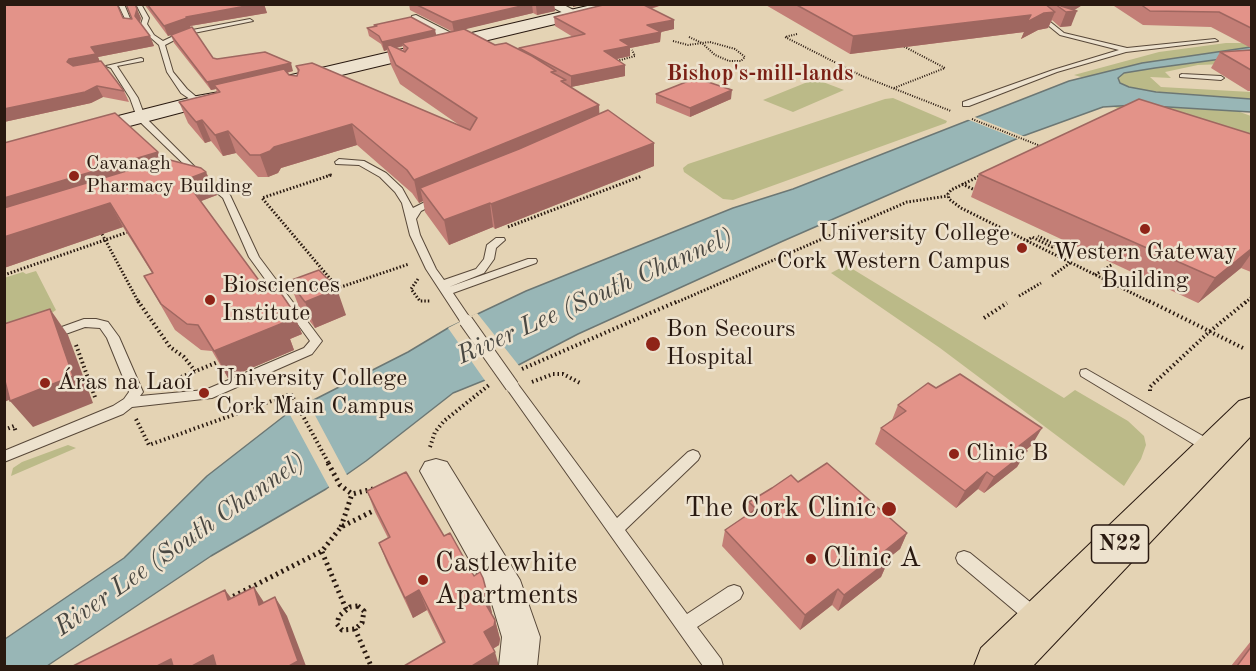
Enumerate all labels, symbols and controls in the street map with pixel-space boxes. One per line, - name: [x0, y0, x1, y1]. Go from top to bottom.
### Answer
- district label: Bishop's-mill-lands: [666, 61, 854, 87]
- place label: Cavanagh Pharmacy Building: [86, 152, 252, 199]
- marker: Cavanagh Pharmacy Building: [67, 169, 81, 183]
- place label: University College Cork Western Campus: [777, 220, 1010, 276]
- water label: River Lee (South Channel): [452, 222, 738, 372]
- marker: Western Gateway Building: [1138, 222, 1152, 236]
- place label: Western Gateway Building: [1053, 239, 1237, 295]
- marker: University College Cork Western Campus: [1015, 241, 1029, 255]
- place label: Biosciences Institute: [222, 272, 340, 328]
- marker: Biosciences Institute: [203, 293, 217, 307]
- place label: Bon Secours Hospital: [666, 316, 796, 372]
- marker: Bon Secours Hospital: [644, 335, 662, 353]
- place label: University College Cork Main Campus: [216, 365, 414, 421]
- place label: Áras na Laoí: [57, 369, 192, 397]
- marker: Áras na Laoí: [38, 376, 52, 390]
- marker: University College Cork Main Campus: [197, 386, 211, 400]
- place label: Clinic B: [966, 440, 1048, 468]
- water label: River Lee (South Channel): [49, 447, 311, 643]
- marker: Clinic B: [947, 447, 961, 461]
- place label: The Cork Clinic: [685, 492, 876, 526]
- marker: The Cork Clinic: [880, 500, 898, 518]
- road number: N22: [1092, 525, 1148, 563]
- place label: Clinic A: [823, 542, 921, 576]
- place label: Castlewhite Apartments: [435, 547, 578, 613]
- marker: Clinic A: [804, 552, 818, 566]
- marker: Castlewhite Apartments: [416, 573, 430, 587]

